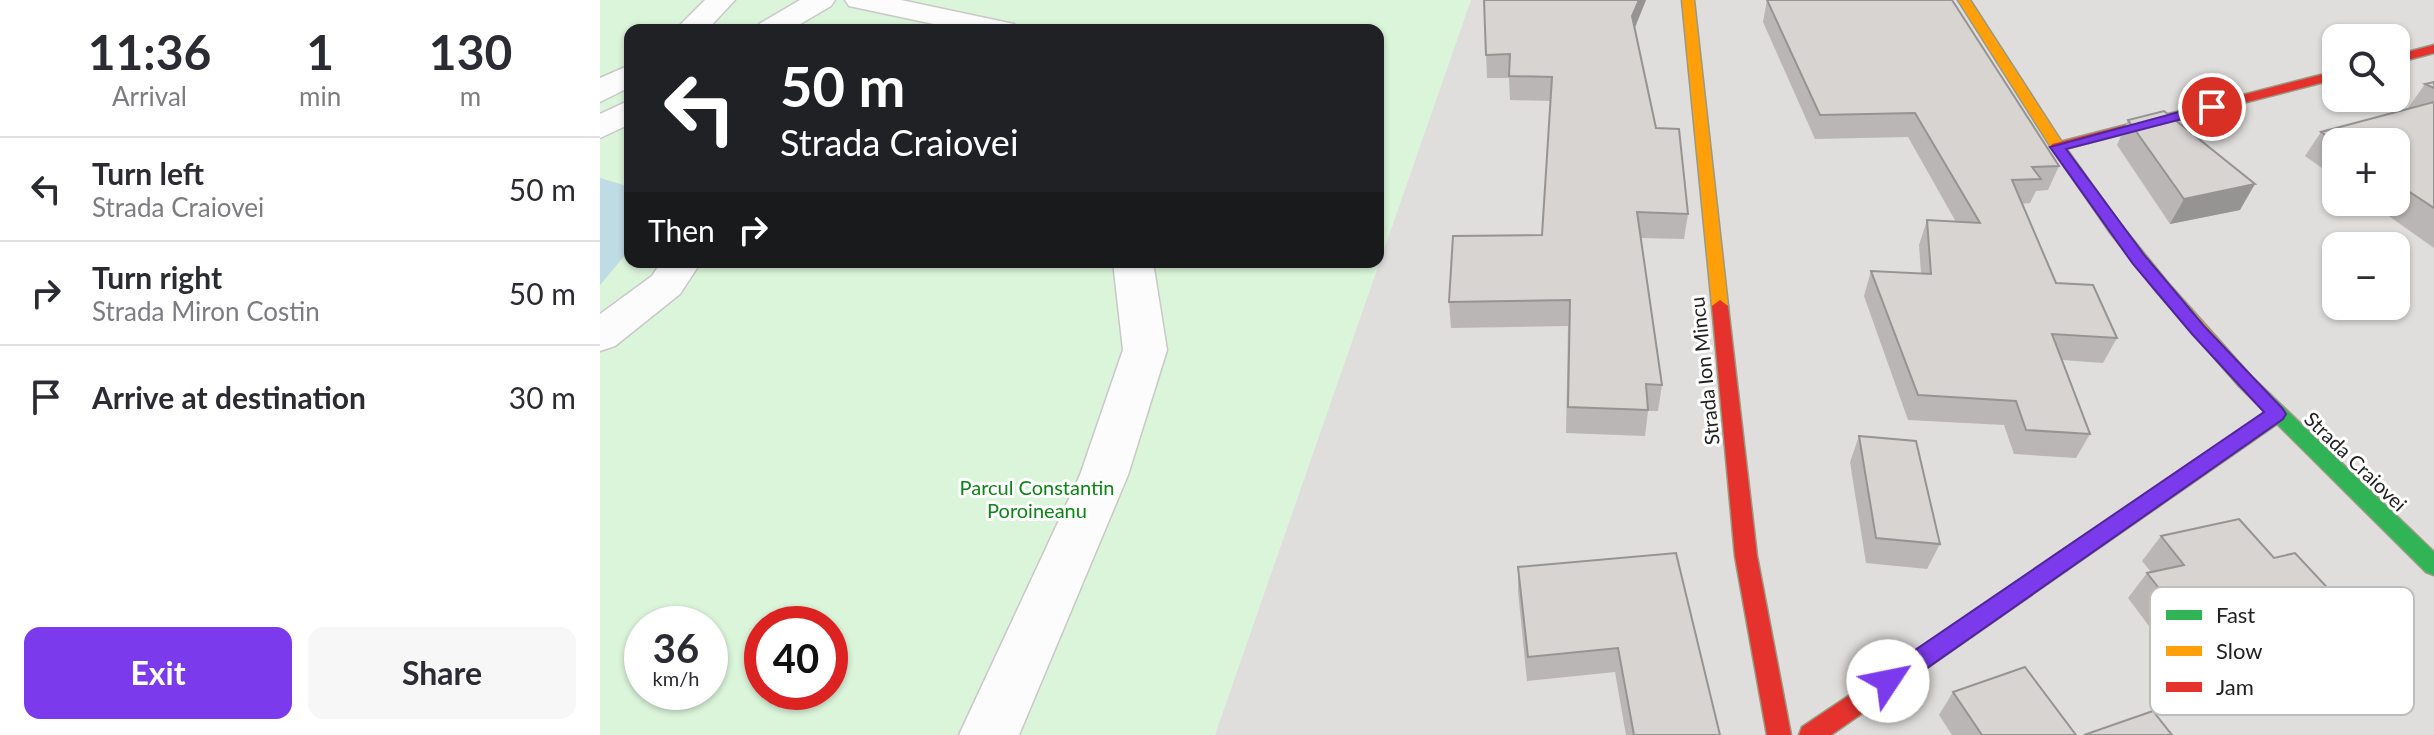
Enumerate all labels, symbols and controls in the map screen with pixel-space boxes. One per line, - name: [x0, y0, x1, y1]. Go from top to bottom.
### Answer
- text: 11:36: [88, 23, 211, 80]
- text: 1: [306, 23, 334, 80]
- text: 130: [429, 23, 512, 80]
- map controls: [2322, 24, 2410, 320]
- button: search: [2322, 24, 2410, 112]
- text: 50 m: [780, 52, 905, 119]
- icon: left: [648, 56, 752, 160]
- pin: [2178, 73, 2246, 141]
- text: Arrival: [112, 80, 187, 112]
- text: min: [299, 80, 341, 112]
- text: m: [460, 80, 481, 112]
- icon: arrive: [2190, 85, 2234, 129]
- text: Strada Craiovei: [780, 120, 1019, 164]
- button: +: [2322, 128, 2410, 216]
- text: Turn left: [92, 155, 204, 191]
- icon: left: [24, 167, 68, 211]
- text: 50 m: [509, 171, 576, 207]
- text: Strada Craiovei: [92, 191, 264, 223]
- icon: right: [731, 208, 775, 252]
- text: Then: [648, 212, 715, 248]
- button: −: [2322, 232, 2410, 320]
- text: Turn right: [92, 259, 222, 295]
- icon: right: [24, 271, 68, 315]
- text: 50 m: [509, 275, 576, 311]
- text: Strada Miron Costin: [92, 295, 320, 327]
- street label: Strada Ion Mincu: [1684, 296, 1724, 446]
- icon: arrive: [24, 375, 68, 419]
- text: Arrive at destination: [92, 379, 366, 415]
- text: 30 m: [509, 379, 576, 415]
- street label: Strada Craiovei: [2300, 406, 2412, 516]
- park label: Parcul Constantin Poroineanu: [960, 475, 1114, 522]
- legend: [2150, 587, 2414, 715]
- text: Fast: [2216, 601, 2255, 628]
- speed limit sign: 40: [744, 606, 848, 710]
- text: 36: [653, 624, 699, 672]
- button: Exit: [24, 627, 292, 719]
- button: Share: [308, 627, 576, 719]
- text: Slow: [2216, 637, 2263, 664]
- position arrow: [1846, 639, 1930, 723]
- text: km/h: [653, 666, 699, 690]
- text: Jam: [2216, 673, 2254, 700]

